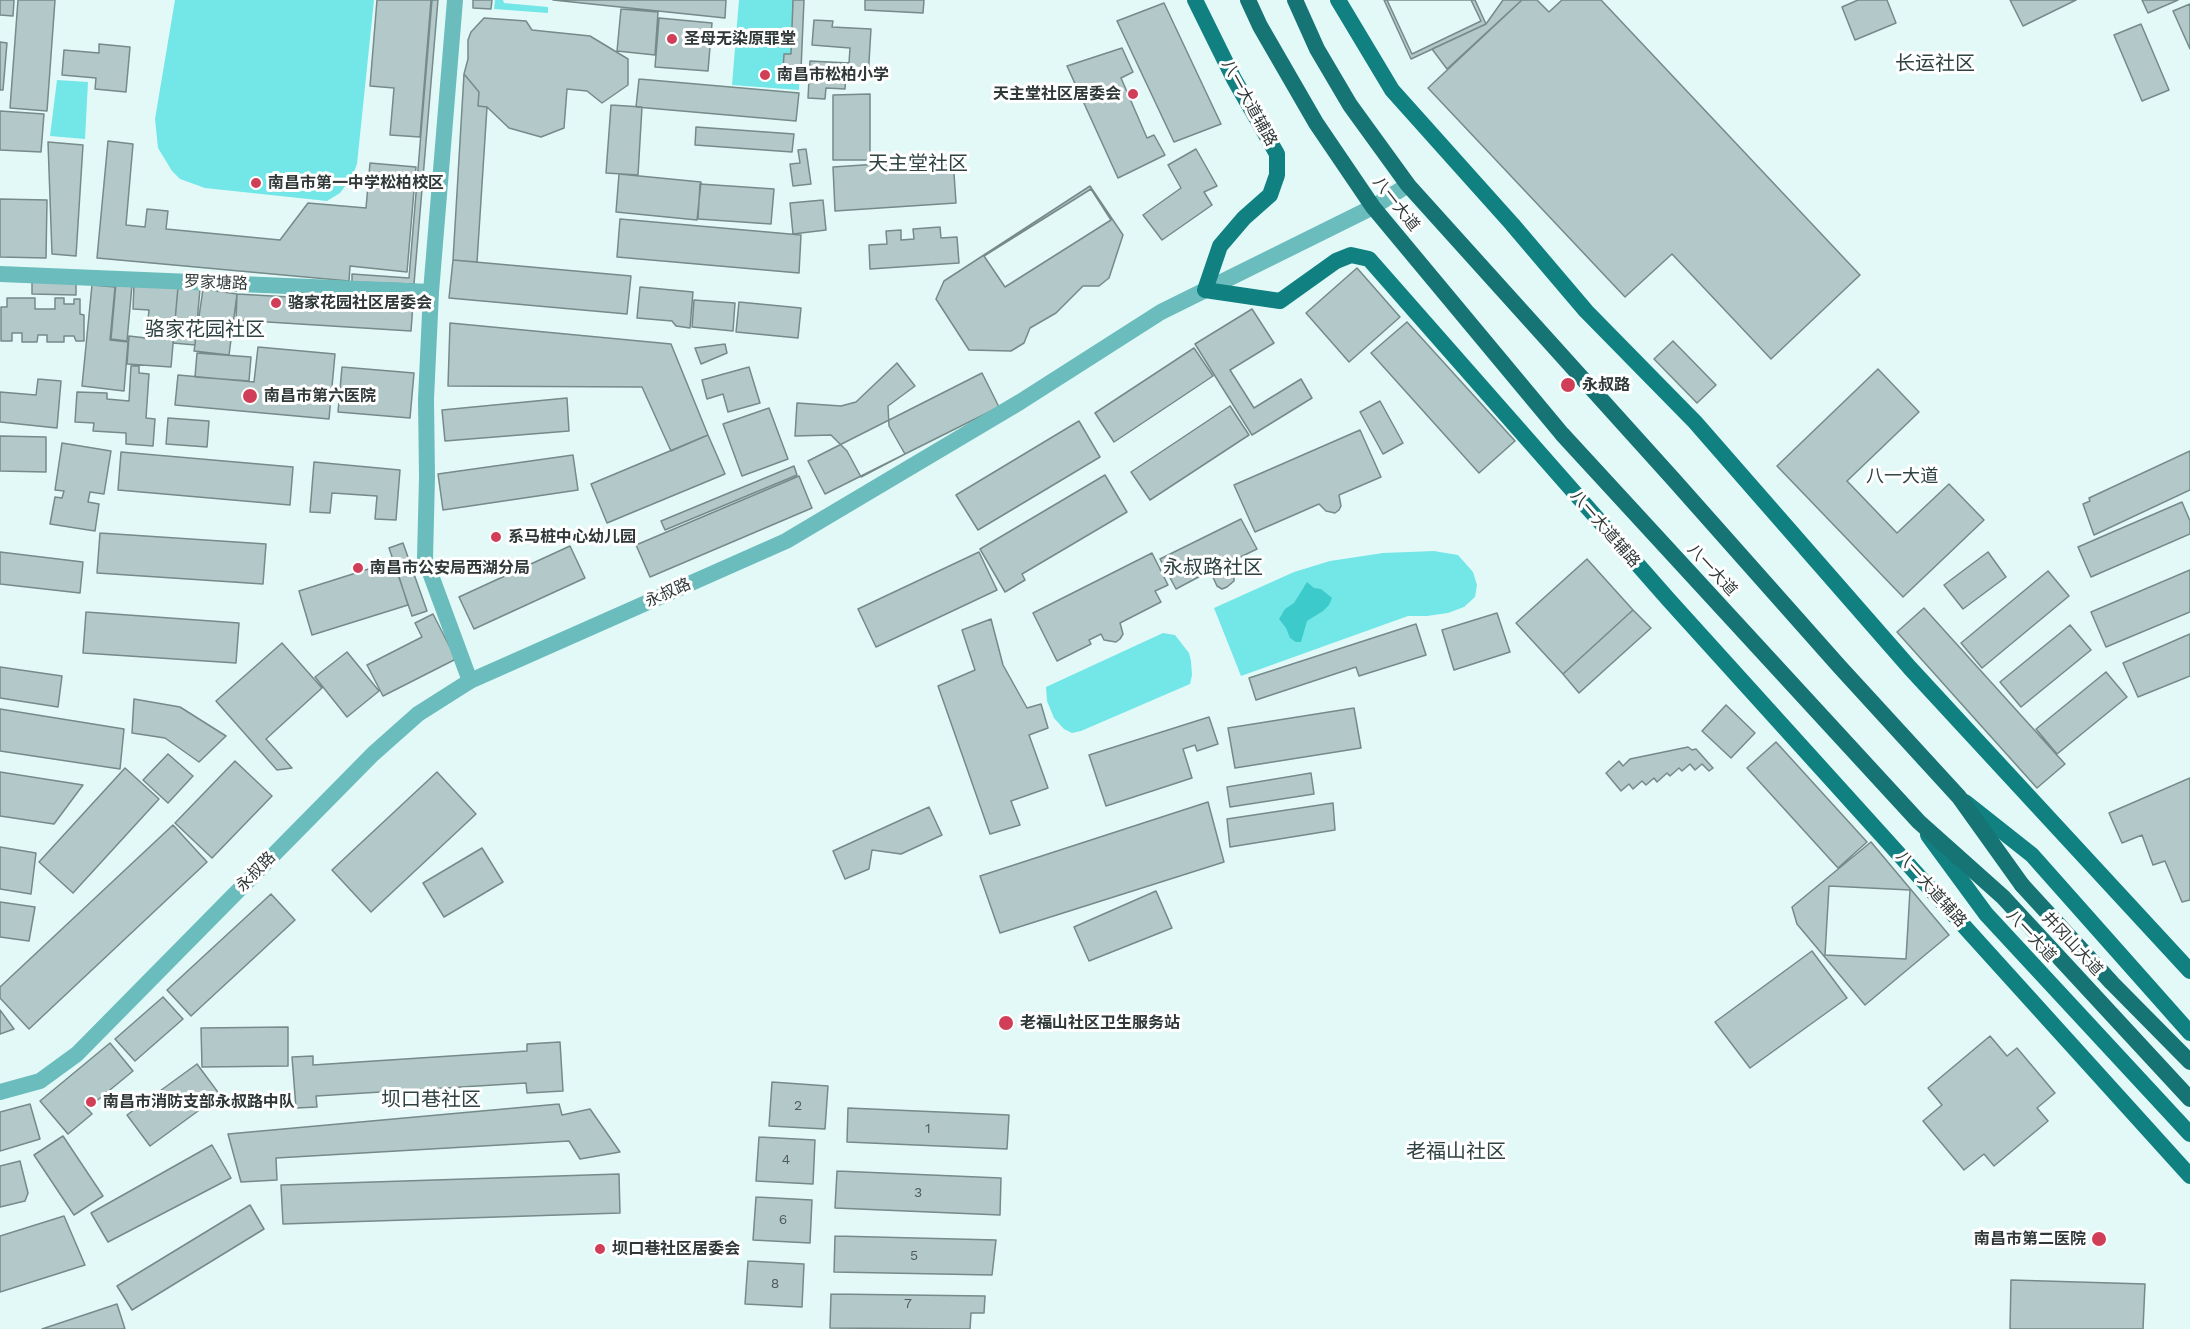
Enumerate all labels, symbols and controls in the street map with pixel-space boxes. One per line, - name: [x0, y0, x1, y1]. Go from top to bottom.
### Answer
- place label: 圣母无染原罪堂: [684, 29, 796, 49]
- marker: 圣母无染原罪堂: [665, 32, 679, 46]
- district label: 长运社区: [1895, 52, 1975, 76]
- street label: 八一大道辅路: [1217, 56, 1281, 150]
- place label: 南昌市松柏小学: [777, 65, 889, 85]
- marker: 南昌市松柏小学: [758, 68, 772, 82]
- place label: 天主堂社区居委会: [993, 84, 1121, 104]
- marker: 天主堂社区居委会: [1126, 87, 1140, 101]
- district label: 天主堂社区: [868, 152, 968, 176]
- place label: 南昌市第一中学松柏校区: [268, 173, 444, 193]
- street label: 八一大道: [1369, 173, 1423, 235]
- marker: 南昌市第一中学松柏校区: [249, 176, 263, 190]
- street label: 罗家塘路: [184, 272, 248, 294]
- place label: 骆家花园社区居委会: [288, 293, 432, 313]
- marker: 骆家花园社区居委会: [269, 296, 283, 310]
- district label: 骆家花园社区: [145, 318, 265, 342]
- place label: 永叔路: [1582, 375, 1630, 395]
- marker: 永叔路: [1559, 376, 1577, 394]
- place label: 南昌市第六医院: [264, 386, 376, 406]
- marker: 南昌市第六医院: [241, 387, 259, 405]
- district label: 八一大道: [1866, 466, 1938, 488]
- street label: 八一大道辅路: [1566, 486, 1644, 572]
- place label: 系马桩中心幼儿园: [508, 527, 636, 547]
- marker: 系马桩中心幼儿园: [489, 530, 503, 544]
- street label: 八一大道: [1683, 540, 1741, 600]
- district label: 永叔路社区: [1163, 556, 1263, 580]
- place label: 南昌市公安局西湖分局: [370, 558, 530, 578]
- marker: 南昌市公安局西湖分局: [351, 561, 365, 575]
- street label: 永叔路: [642, 574, 694, 612]
- street label: 八一大道辅路: [1892, 847, 1970, 931]
- street label: 永叔路: [232, 848, 280, 896]
- street label: 八一大道: [2002, 906, 2060, 966]
- street label: 井冈山大道: [2038, 908, 2106, 980]
- place label: 老福山社区卫生服务站: [1020, 1013, 1180, 1033]
- marker: 老福山社区卫生服务站: [997, 1014, 1015, 1032]
- district label: 坝口巷社区: [381, 1088, 481, 1112]
- place label: 南昌市消防支部永叔路中队: [103, 1092, 295, 1112]
- marker: 南昌市消防支部永叔路中队: [84, 1095, 98, 1109]
- house number: 2: [794, 1098, 802, 1114]
- house number: 1: [925, 1121, 931, 1137]
- district label: 老福山社区: [1406, 1140, 1506, 1164]
- house number: 4: [782, 1152, 790, 1168]
- house number: 3: [914, 1185, 922, 1201]
- house number: 6: [779, 1212, 787, 1228]
- place label: 南昌市第二医院: [1974, 1229, 2086, 1249]
- marker: 南昌市第二医院: [2090, 1230, 2108, 1248]
- place label: 坝口巷社区居委会: [612, 1239, 740, 1259]
- marker: 坝口巷社区居委会: [593, 1242, 607, 1256]
- house number: 5: [910, 1248, 918, 1264]
- house number: 8: [771, 1276, 779, 1292]
- house number: 7: [904, 1296, 912, 1312]

